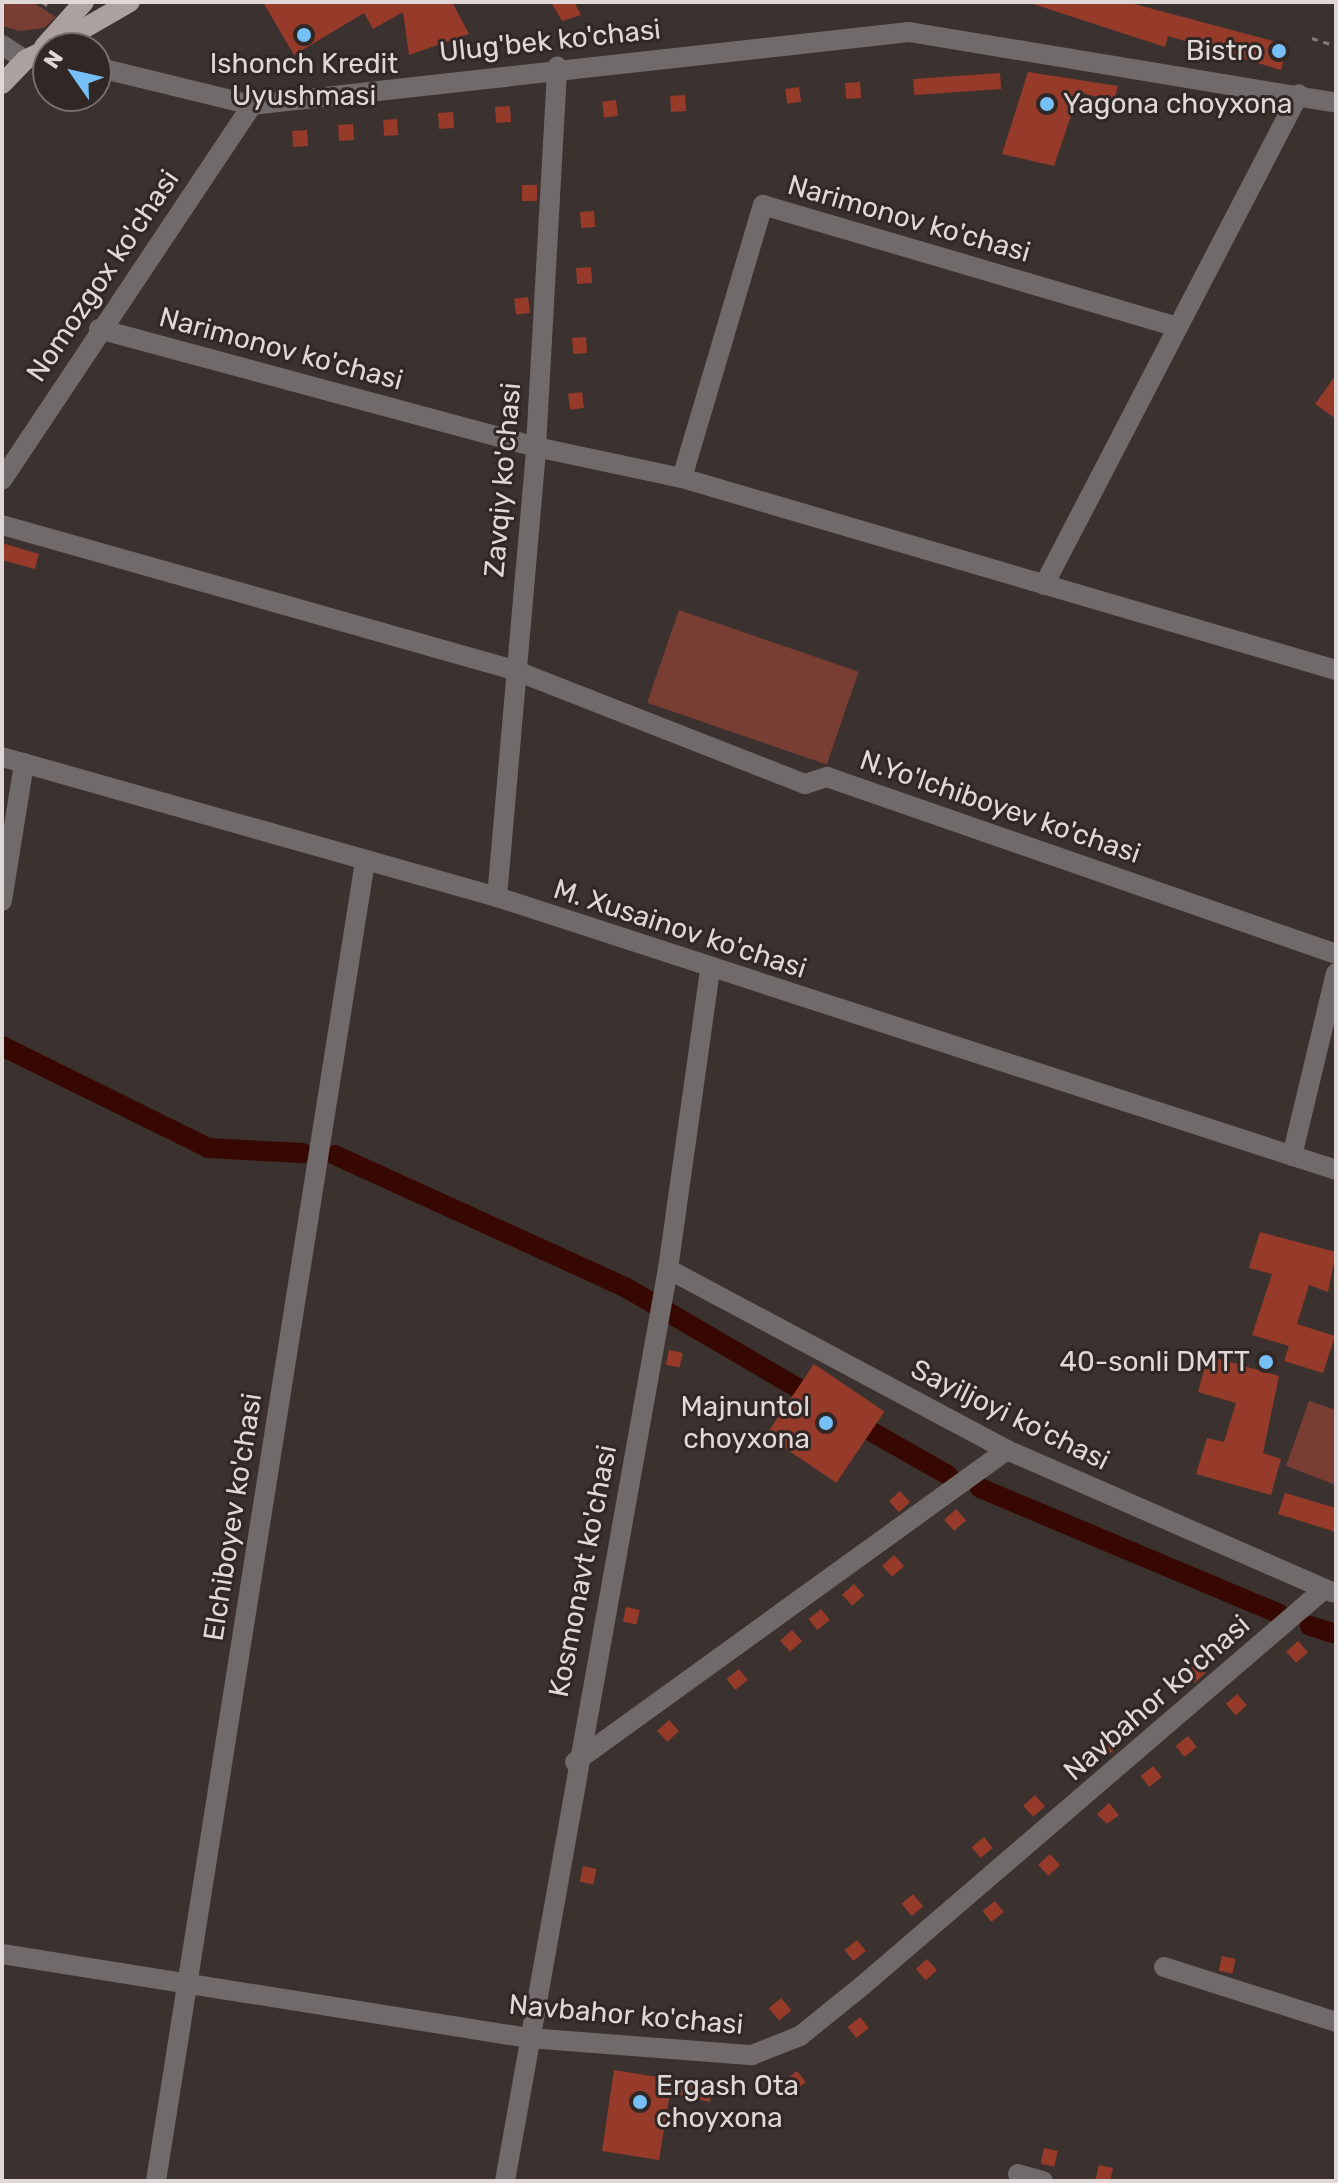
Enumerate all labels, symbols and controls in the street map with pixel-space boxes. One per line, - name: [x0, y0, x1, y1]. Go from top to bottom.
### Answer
- street label: Ulug'bek ko'chasi: [437, 13, 663, 69]
- marker: Ishonch Kredit Uyushmasi: [295, 26, 313, 44]
- north arrow: [32, 32, 112, 112]
- place label: Bistro: [1186, 34, 1263, 68]
- marker: Bistro: [1270, 42, 1288, 60]
- text: N: [38, 45, 69, 74]
- place label: Ishonch Kredit Uyushmasi: [210, 47, 398, 113]
- place label: Yagona choyxona: [1063, 87, 1293, 121]
- marker: Yagona choyxona: [1038, 95, 1056, 113]
- street label: Nomozgox ko'chasi: [20, 164, 186, 388]
- street label: Narimonov ko'chasi: [783, 168, 1035, 270]
- street label: Narimonov ko'chasi: [155, 300, 407, 398]
- street label: Zavqiy ko'chasi: [478, 381, 528, 579]
- street label: N.Yo'lchiboyev ko'chasi: [855, 743, 1145, 871]
- street label: M. Xusainov ko'chasi: [549, 872, 811, 986]
- place label: 40-sonli DMTT: [1060, 1345, 1250, 1379]
- street label: Sayiljoyi ko'chasi: [905, 1352, 1115, 1478]
- marker: 40-sonli DMTT: [1257, 1353, 1275, 1371]
- street label: Elchiboyev ko'chasi: [197, 1390, 269, 1644]
- place label: Majnuntol choyxona: [681, 1390, 810, 1456]
- marker: Majnuntol choyxona: [817, 1414, 835, 1432]
- street label: Kosmonavt ko'chasi: [542, 1442, 624, 1700]
- street label: Navbahor ko'chasi: [1057, 1608, 1257, 1788]
- street label: Navbahor ko'chasi: [507, 1988, 745, 2042]
- place label: Ergash Ota choyxona: [656, 2069, 799, 2135]
- marker: Ergash Ota choyxona: [631, 2093, 649, 2111]

